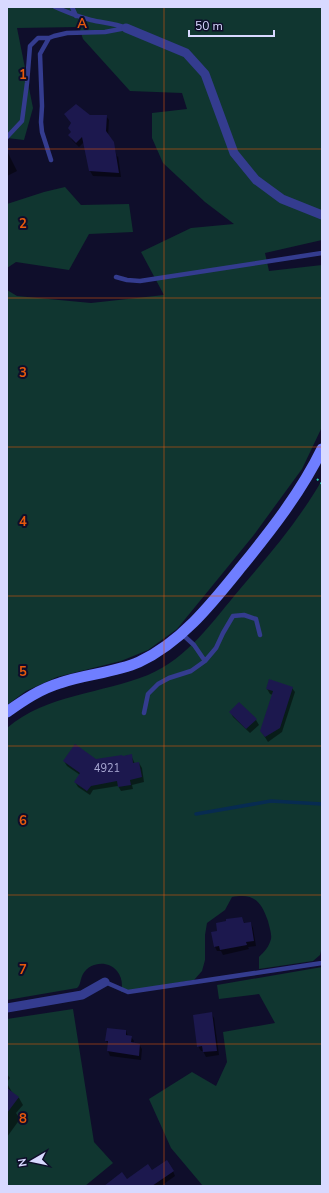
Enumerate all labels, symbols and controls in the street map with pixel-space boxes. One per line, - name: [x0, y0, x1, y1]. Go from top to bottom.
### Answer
- scale bar: [189, 12, 274, 38]
- text: A: [77, 15, 87, 33]
- text: 50 m: [195, 18, 223, 34]
- text: 1: [19, 66, 27, 84]
- text: 2: [19, 215, 27, 233]
- text: 3: [19, 364, 27, 382]
- text: 4: [19, 513, 27, 531]
- text: 5: [19, 663, 27, 681]
- house number: 4921: [94, 761, 120, 776]
- text: 6: [19, 812, 27, 830]
- text: 7: [19, 961, 27, 979]
- text: 8: [19, 1110, 27, 1128]
- north arrow: [12, 1141, 52, 1181]
- text: N: [15, 1157, 31, 1168]

